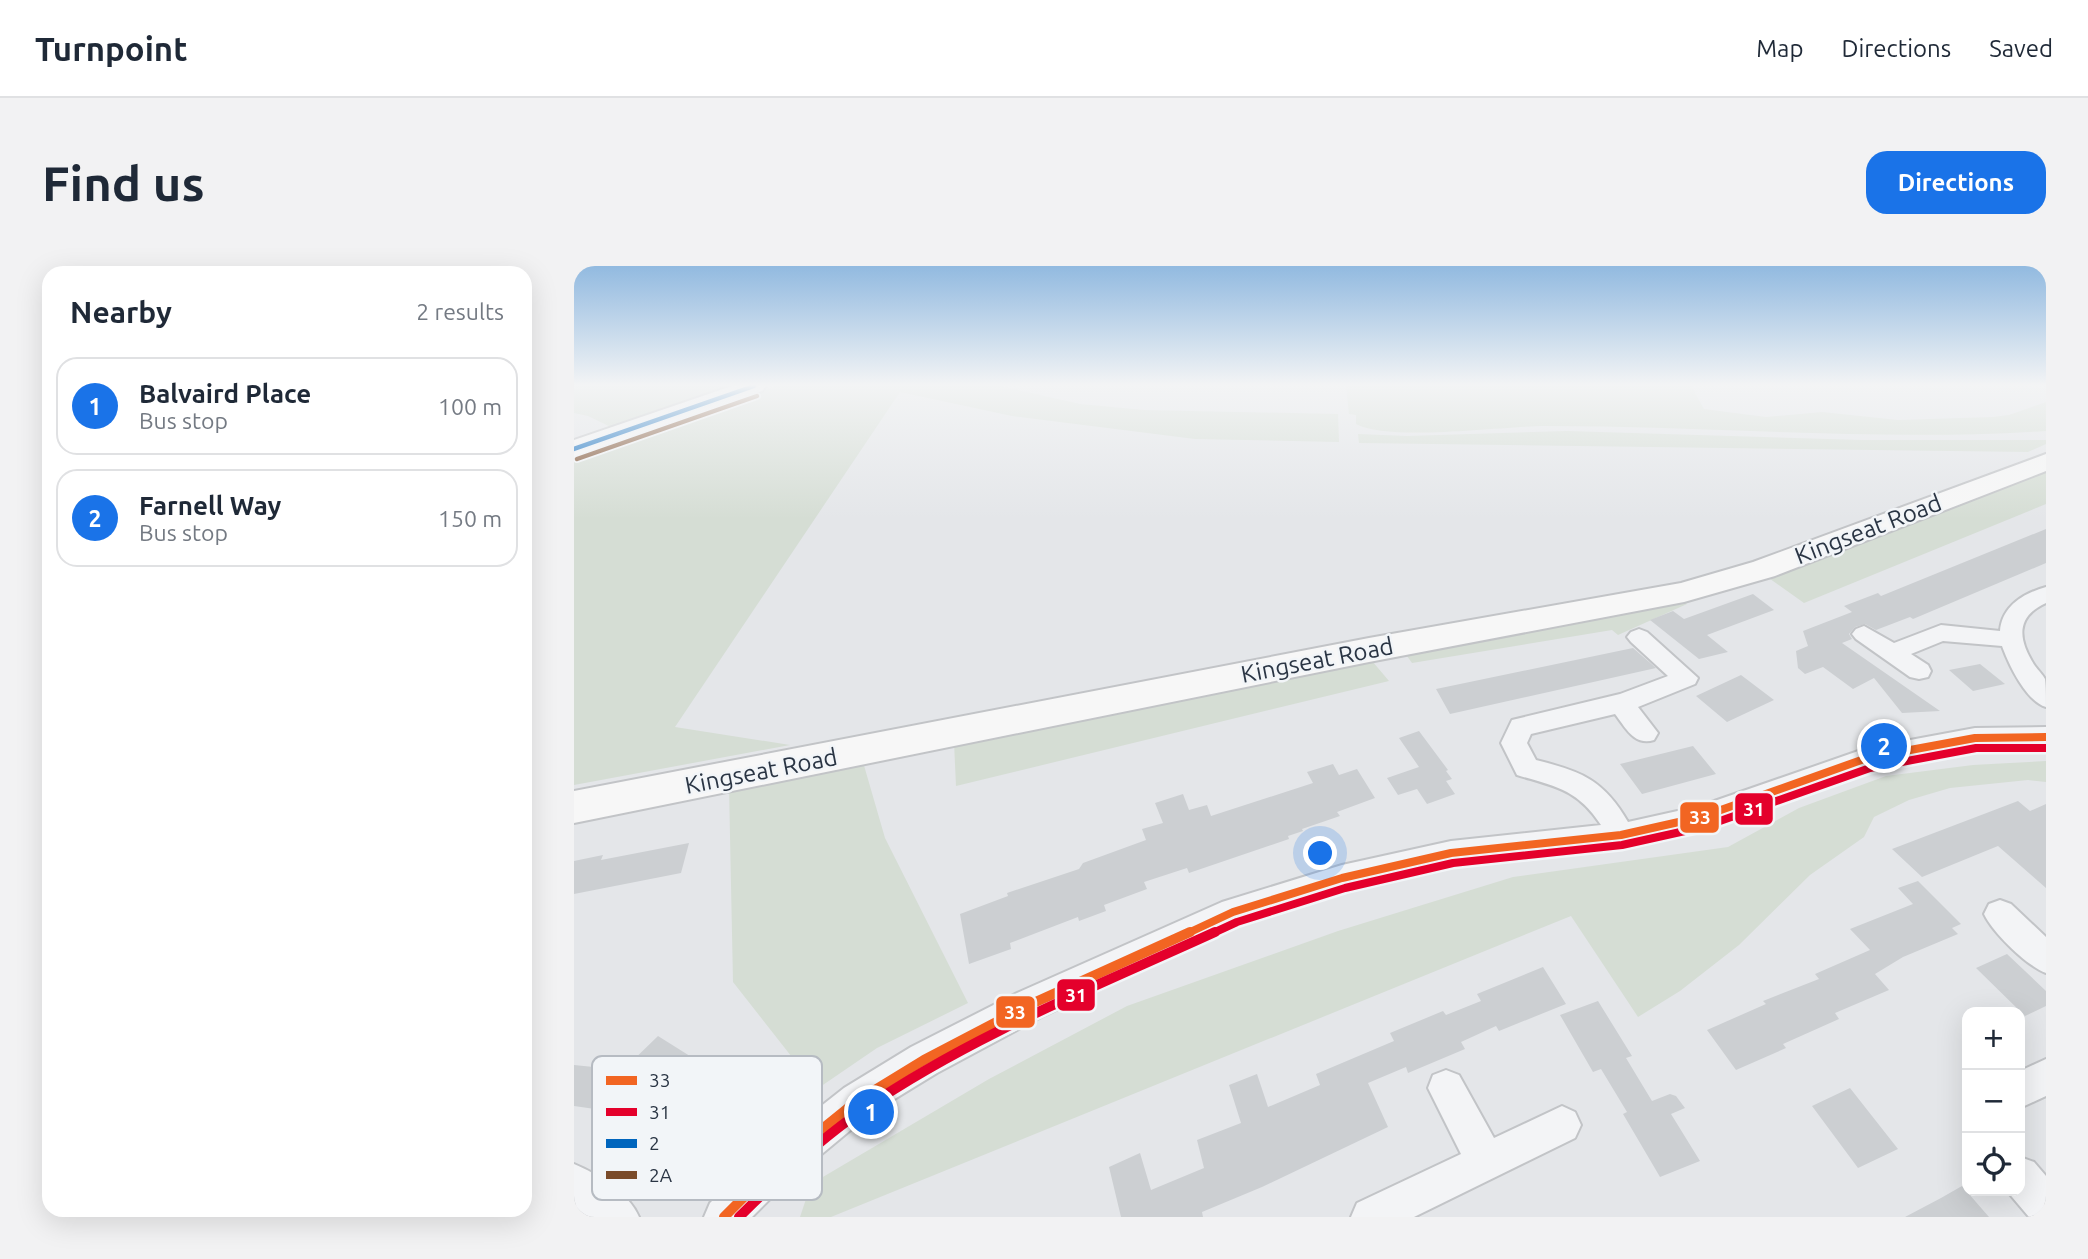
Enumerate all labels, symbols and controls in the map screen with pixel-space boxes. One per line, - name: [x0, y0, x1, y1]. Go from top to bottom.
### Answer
- text: Turnpoint: [35, 30, 187, 67]
- text: Map: [1756, 35, 1803, 62]
- text: Directions: [1841, 35, 1951, 62]
- text: Saved: [1989, 35, 2053, 62]
- button: Directions: [1866, 151, 2046, 214]
- text: Find us: [42, 155, 205, 210]
- text: Nearby: [70, 295, 172, 329]
- text: 2 results: [416, 299, 504, 324]
- text: Balvaird Place: [139, 379, 311, 408]
- text: 1: [89, 394, 101, 419]
- text: 100 m: [438, 394, 502, 419]
- text: Bus stop: [139, 408, 228, 433]
- street label: Kingseat Road: [1791, 489, 1945, 569]
- text: Farnell Way: [139, 491, 281, 520]
- text: 2: [89, 506, 101, 531]
- text: 150 m: [438, 506, 502, 531]
- text: Bus stop: [139, 520, 228, 545]
- street label: Kingseat Road: [1239, 632, 1395, 688]
- pin: 2: [1861, 720, 1907, 772]
- street label: Kingseat Road: [683, 743, 839, 799]
- line badge: 31: [1734, 792, 1774, 826]
- text: 31: [1743, 798, 1765, 820]
- line badge: 33: [1679, 801, 1720, 834]
- text: 33: [1689, 806, 1711, 828]
- your location: [1303, 836, 1337, 870]
- line badge: 31: [1056, 978, 1096, 1012]
- text: 31: [1065, 984, 1087, 1006]
- line badge: 33: [995, 995, 1036, 1029]
- text: 33: [1004, 1001, 1026, 1023]
- map controls: [1962, 1007, 2025, 1196]
- button: +: [1962, 1007, 2025, 1070]
- legend: [592, 1056, 822, 1200]
- text: 33: [649, 1069, 670, 1091]
- button: −: [1962, 1070, 2025, 1133]
- pin: 1: [848, 1086, 894, 1138]
- text: 31: [649, 1101, 670, 1123]
- text: 2: [649, 1132, 660, 1154]
- button: locate: [1962, 1133, 2025, 1196]
- text: 2A: [649, 1164, 673, 1186]

